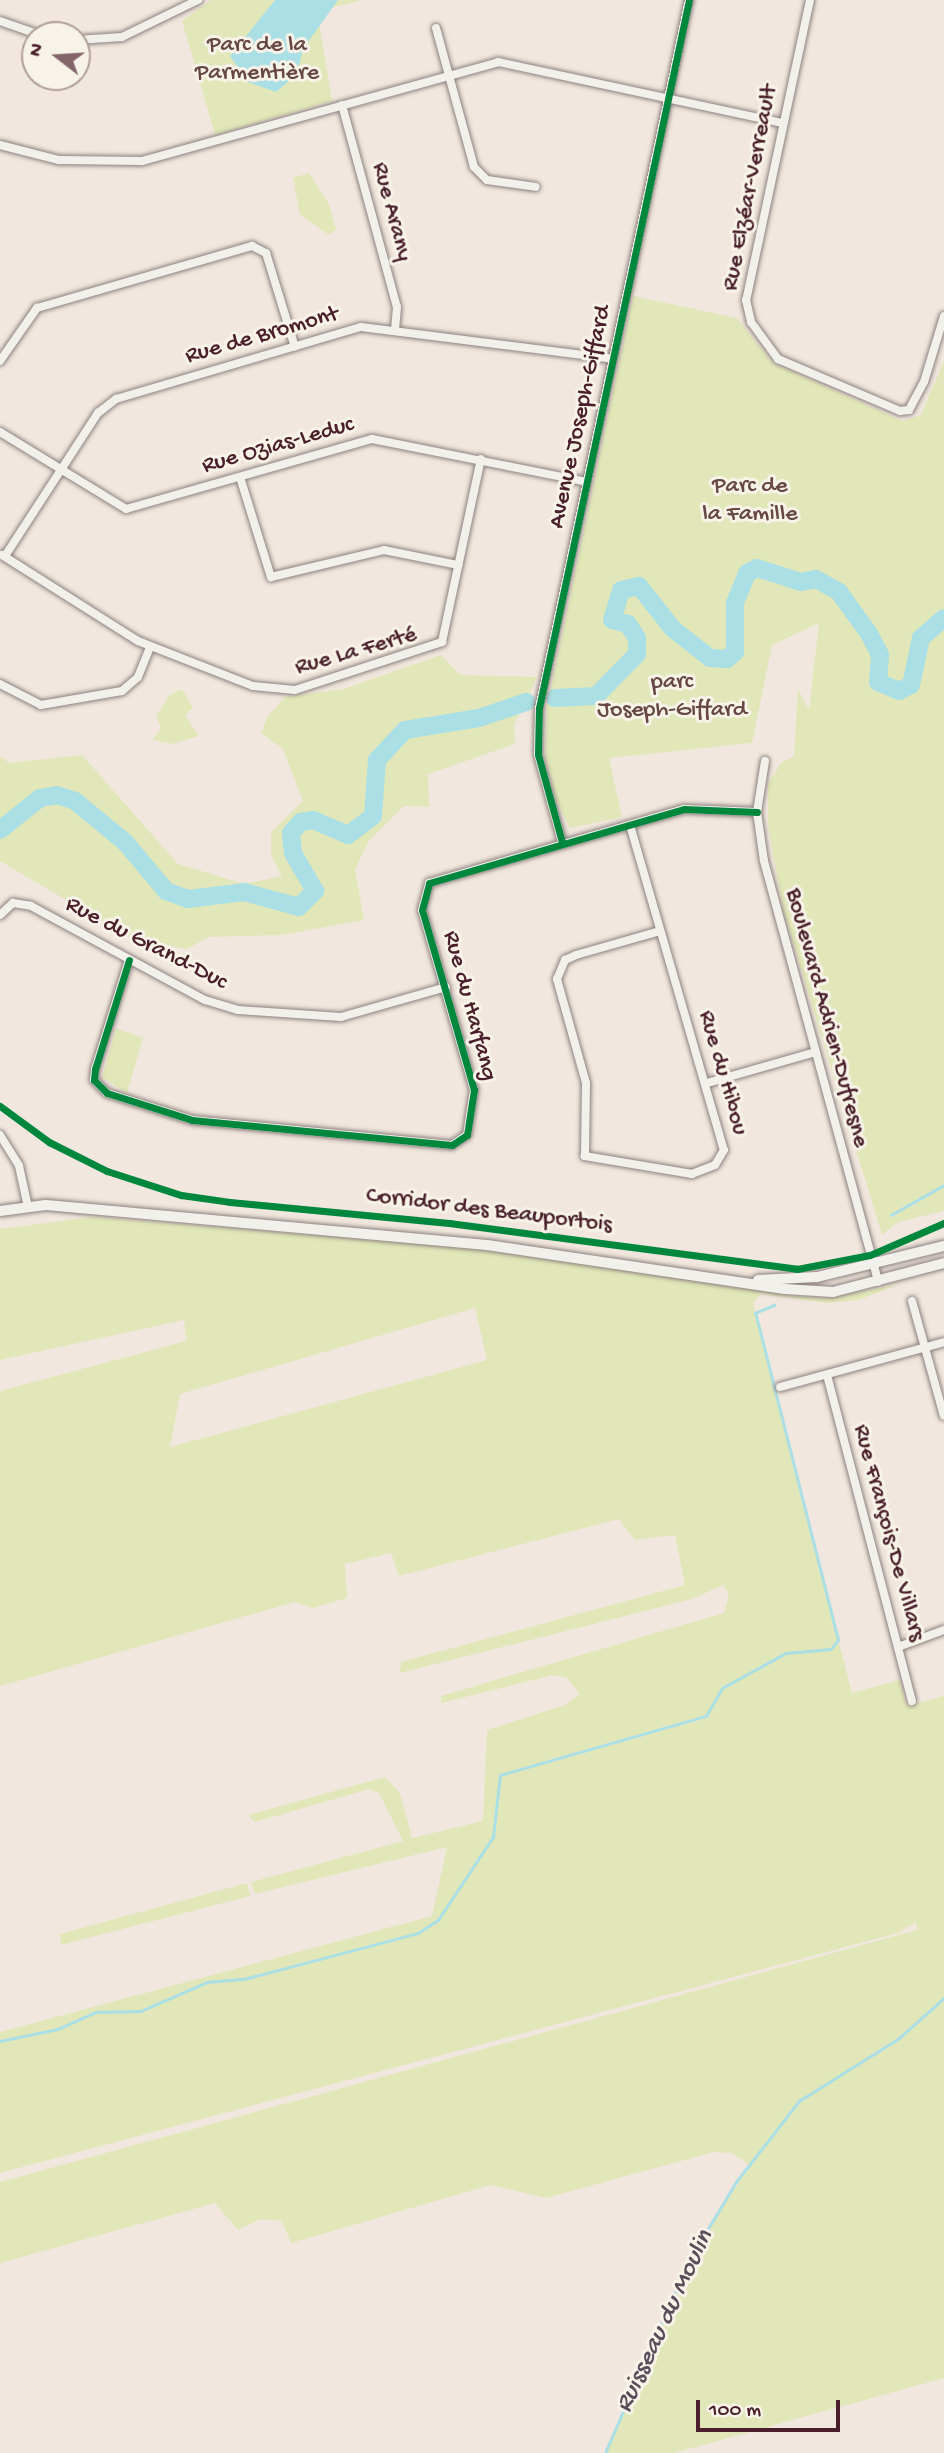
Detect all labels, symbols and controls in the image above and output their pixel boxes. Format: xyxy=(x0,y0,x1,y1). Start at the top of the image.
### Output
north arrow xyxy=(21,21,91,91)
park label: Parc de la Parmentière xyxy=(195,32,319,88)
text: N xyxy=(25,41,50,60)
street label: Rue Elzéar-Verreault xyxy=(717,83,785,293)
street label: Rue Arany xyxy=(364,159,418,265)
street label: Rue de Bromont xyxy=(182,300,342,372)
street label: Avenue Joseph-Giffard xyxy=(543,303,619,531)
street label: Rue Ozias-Leduc xyxy=(199,411,357,481)
park label: Parc de la Famille xyxy=(702,473,798,529)
street label: Rue La Ferté xyxy=(292,621,420,683)
park label: parc Joseph-Giffard xyxy=(597,669,747,725)
street label: Boulevard Adrien-Dufresne xyxy=(778,885,874,1151)
street label: Rue du Grand-Duc xyxy=(60,891,232,997)
street label: Rue du Harfang xyxy=(435,928,503,1084)
street label: Rue du Hibou xyxy=(690,1007,754,1139)
street label: Corridor des Beauportois xyxy=(364,1182,614,1240)
street label: Rue François-De Villars xyxy=(845,1422,931,1644)
water label: Ruisseau du Moulin xyxy=(610,2226,722,2418)
scale bar xyxy=(699,2386,842,2430)
text: 100 m xyxy=(709,2399,761,2424)

